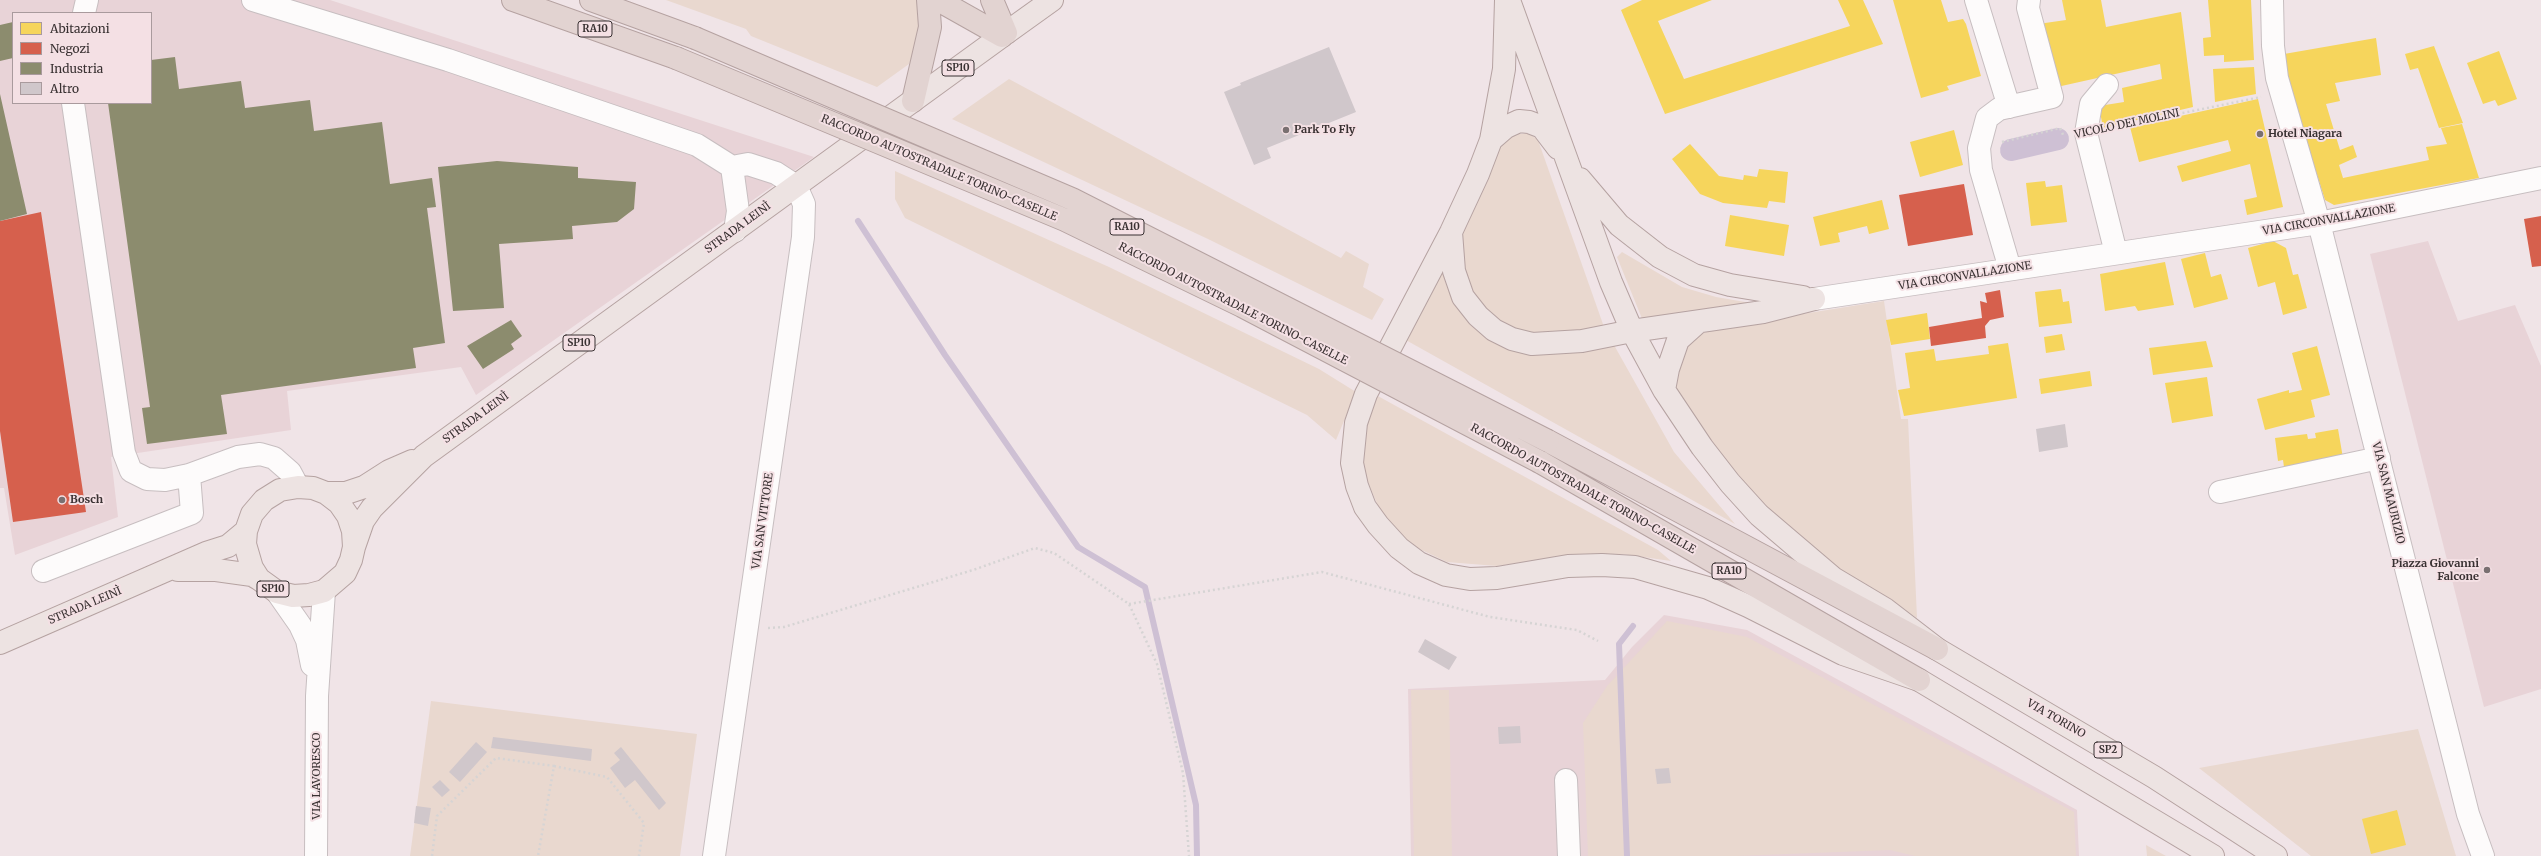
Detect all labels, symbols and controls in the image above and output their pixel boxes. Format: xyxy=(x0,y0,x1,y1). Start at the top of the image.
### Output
legend xyxy=(12,12,152,104)
text: Abitazioni xyxy=(50,21,110,36)
road number: RA10 xyxy=(578,21,612,37)
text: Negozi xyxy=(50,41,90,56)
road number: SP10 xyxy=(942,60,974,76)
text: Industria xyxy=(50,61,103,76)
text: Altro xyxy=(50,81,79,96)
street label: VICOLO DEI MOLINI xyxy=(2073,106,2181,142)
street label: RACCORDO AUTOSTRADALE TORINO-CASELLE xyxy=(819,112,1059,224)
place label: Park To Fly xyxy=(1294,123,1355,137)
marker: Park To Fly xyxy=(1281,125,1291,135)
place label: Hotel Niagara xyxy=(2268,127,2342,141)
marker: Hotel Niagara xyxy=(2255,129,2265,139)
street label: STRADA LEINÌ xyxy=(702,200,774,256)
street label: VIA CIRCONVALLAZIONE xyxy=(2262,202,2396,238)
road number: RA10 xyxy=(1110,219,1144,235)
street label: RACCORDO AUTOSTRADALE TORINO-CASELLE xyxy=(1116,240,1350,368)
street label: VIA CIRCONVALLAZIONE xyxy=(1898,259,2032,293)
road number: SP10 xyxy=(563,335,595,351)
street label: STRADA LEINÌ xyxy=(440,390,512,446)
street label: RACCORDO AUTOSTRADALE TORINO-CASELLE xyxy=(1468,421,1698,557)
street label: VIA SAN MAURIZIO xyxy=(2369,441,2407,545)
street label: VIA SAN VITTORE xyxy=(750,472,776,570)
place label: Bosch xyxy=(70,493,103,507)
marker: Bosch xyxy=(57,495,67,505)
place label: Piazza Giovanni Falcone xyxy=(2391,557,2479,583)
road number: RA10 xyxy=(1712,563,1746,579)
marker: Piazza Giovanni Falcone xyxy=(2482,565,2492,575)
road number: SP10 xyxy=(257,581,289,597)
street label: STRADA LEINÌ xyxy=(46,585,124,627)
street label: VIA TORINO xyxy=(2024,697,2088,741)
street label: VIA LAVORESCO xyxy=(310,733,324,819)
road number: SP2 xyxy=(2094,742,2122,758)

